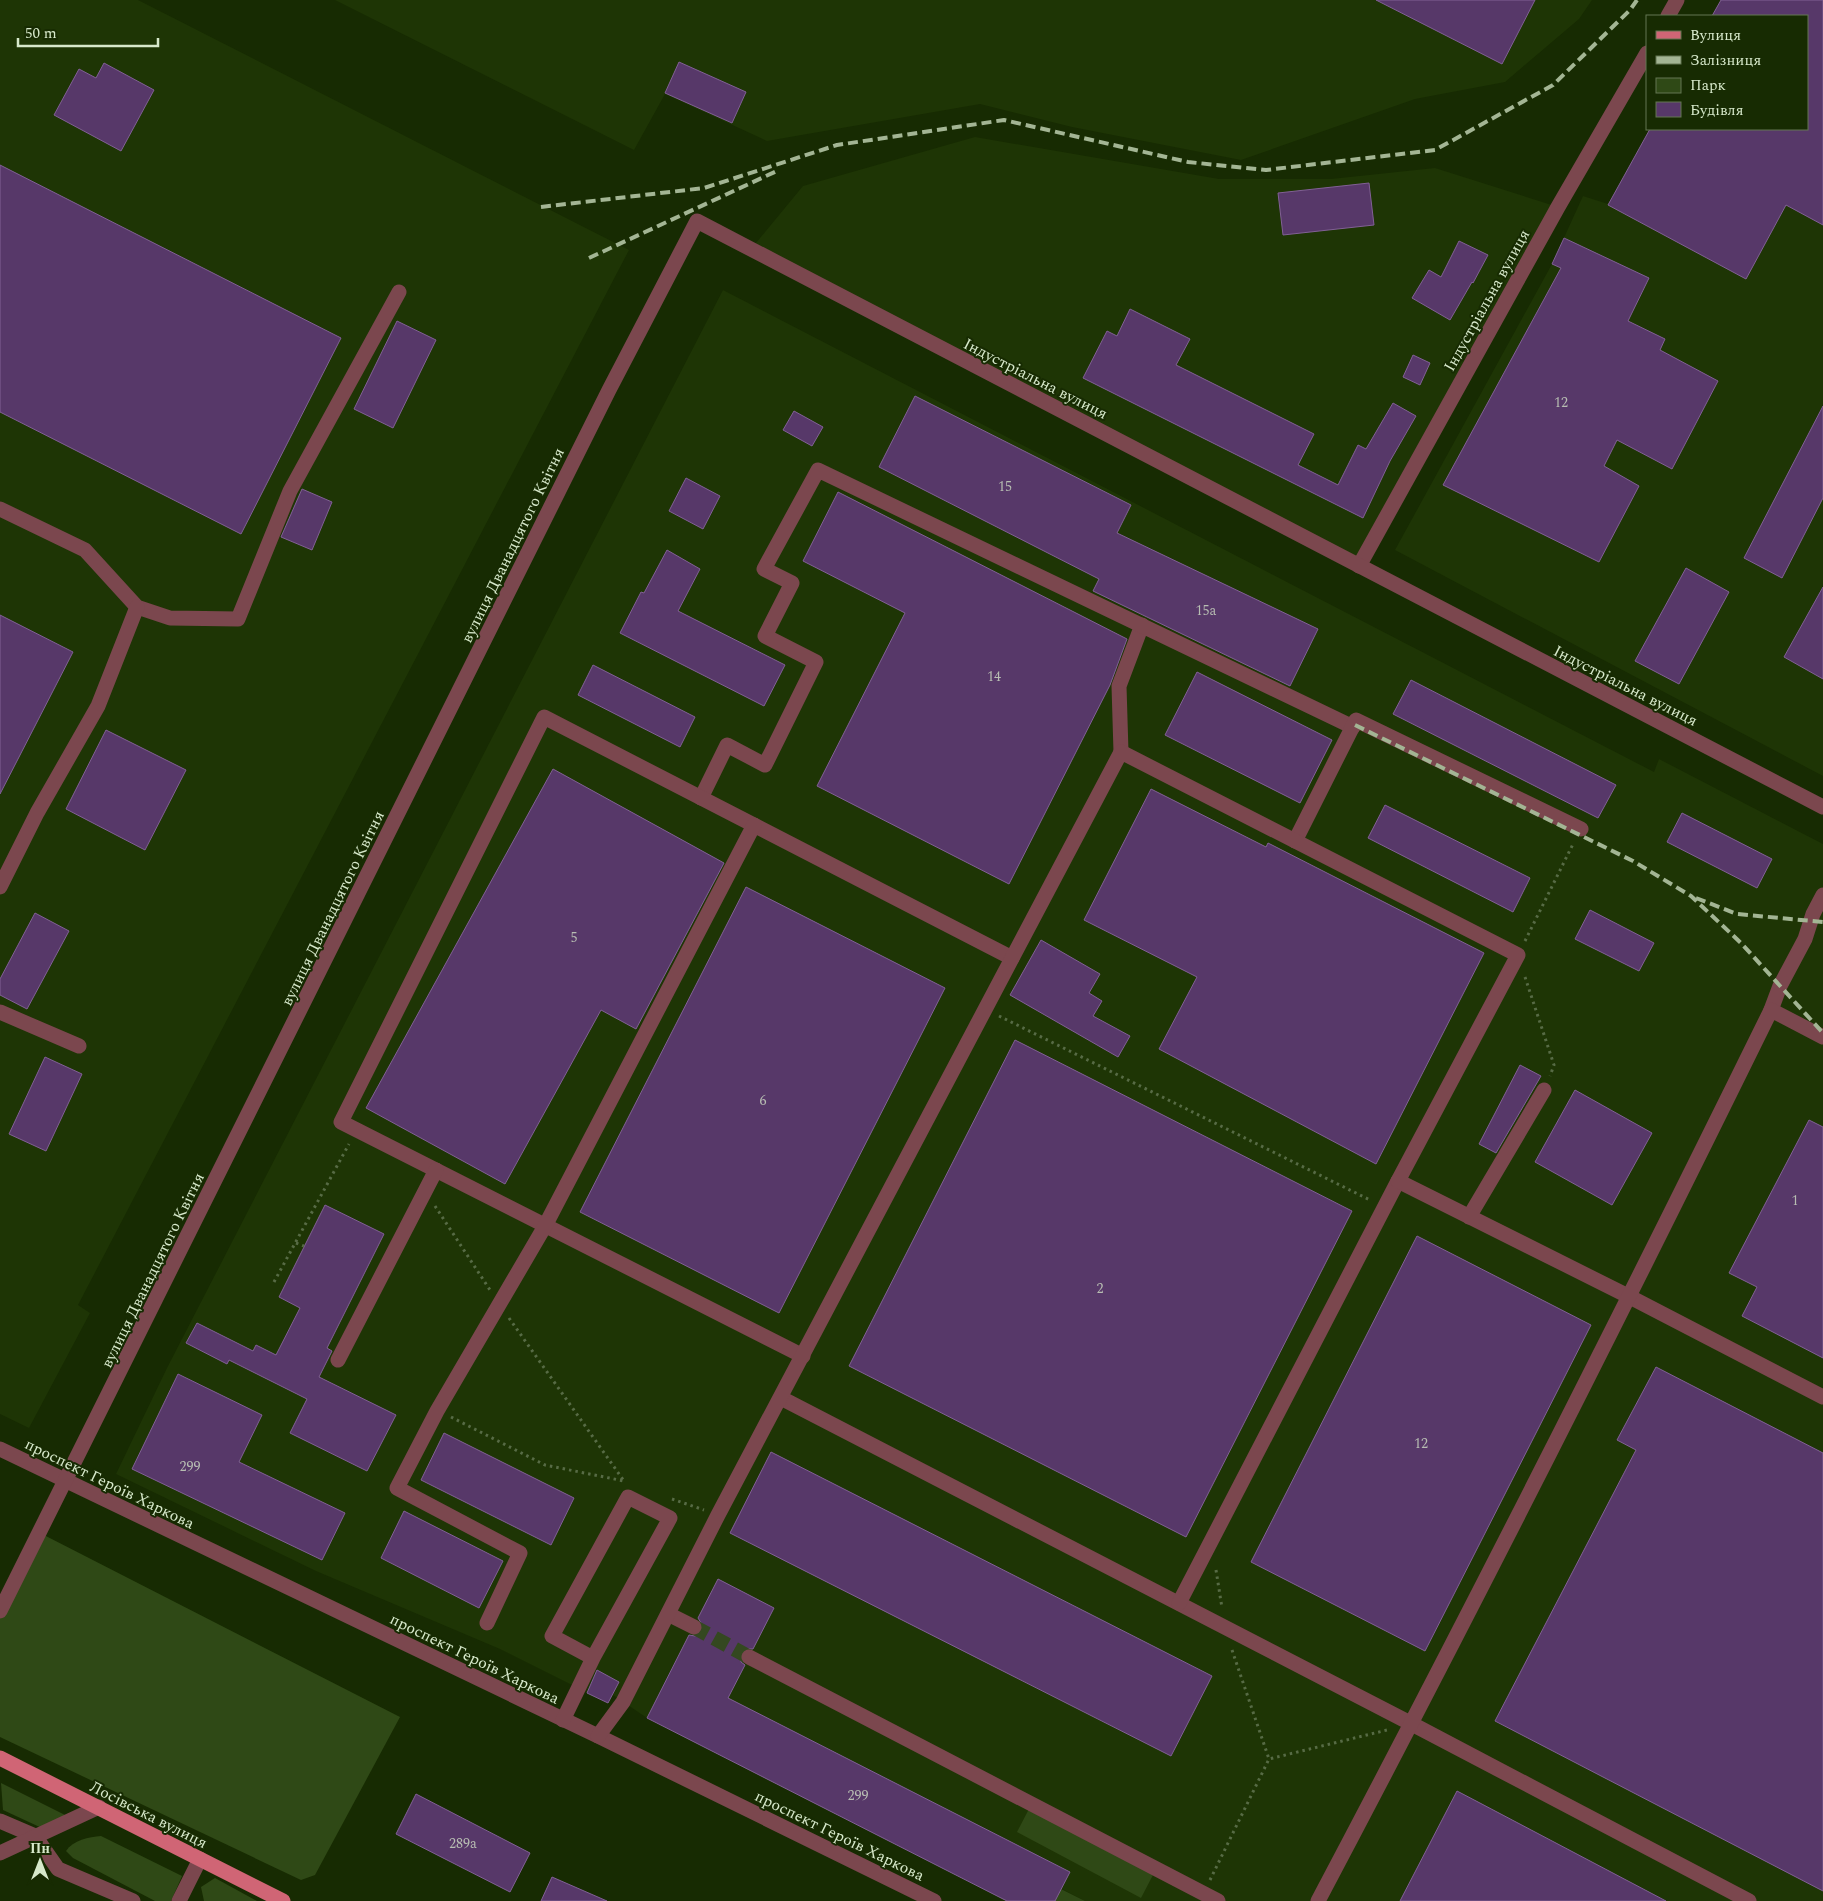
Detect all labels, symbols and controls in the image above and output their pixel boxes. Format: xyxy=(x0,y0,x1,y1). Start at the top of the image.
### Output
scale bar xyxy=(18,15,158,47)
legend xyxy=(1646,15,1808,130)
text: 50 m xyxy=(25,22,57,45)
text: Вулиця xyxy=(1690,24,1741,47)
text: Залізниця xyxy=(1690,49,1761,72)
text: Парк xyxy=(1690,74,1726,97)
text: Будівля xyxy=(1690,99,1744,122)
street label: Індустріальна вулиця xyxy=(1438,225,1536,376)
street label: Індустріальна вулиця xyxy=(959,332,1112,426)
house number: 12 xyxy=(1554,392,1568,413)
street label: вулиця Дванадцятого Квітня xyxy=(455,444,571,647)
house number: 15 xyxy=(998,476,1012,497)
house number: 15а xyxy=(1196,600,1217,621)
street label: Індустріальна вулиця xyxy=(1549,639,1702,733)
house number: 14 xyxy=(987,666,1001,687)
street label: вулиця Дванадцятого Квітня xyxy=(275,807,391,1010)
house number: 5 xyxy=(571,927,578,948)
house number: 6 xyxy=(760,1090,767,1111)
street label: вулиця Дванадцятого Квітня xyxy=(95,1169,211,1372)
house number: 1 xyxy=(1792,1190,1799,1211)
house number: 2 xyxy=(1097,1278,1104,1299)
street label: проспект Героїв Харкова xyxy=(21,1432,199,1536)
house number: 12 xyxy=(1414,1433,1428,1454)
house number: 299 xyxy=(180,1456,201,1477)
street label: проспект Героїв Харкова xyxy=(386,1607,564,1711)
street label: Лосівська вулиця xyxy=(86,1775,211,1855)
street label: проспект Героїв Харкова xyxy=(751,1784,929,1888)
house number: 299 xyxy=(848,1785,869,1806)
house number: 289а xyxy=(449,1833,477,1854)
north arrow xyxy=(15,1836,65,1886)
text: Пн xyxy=(30,1838,50,1859)

